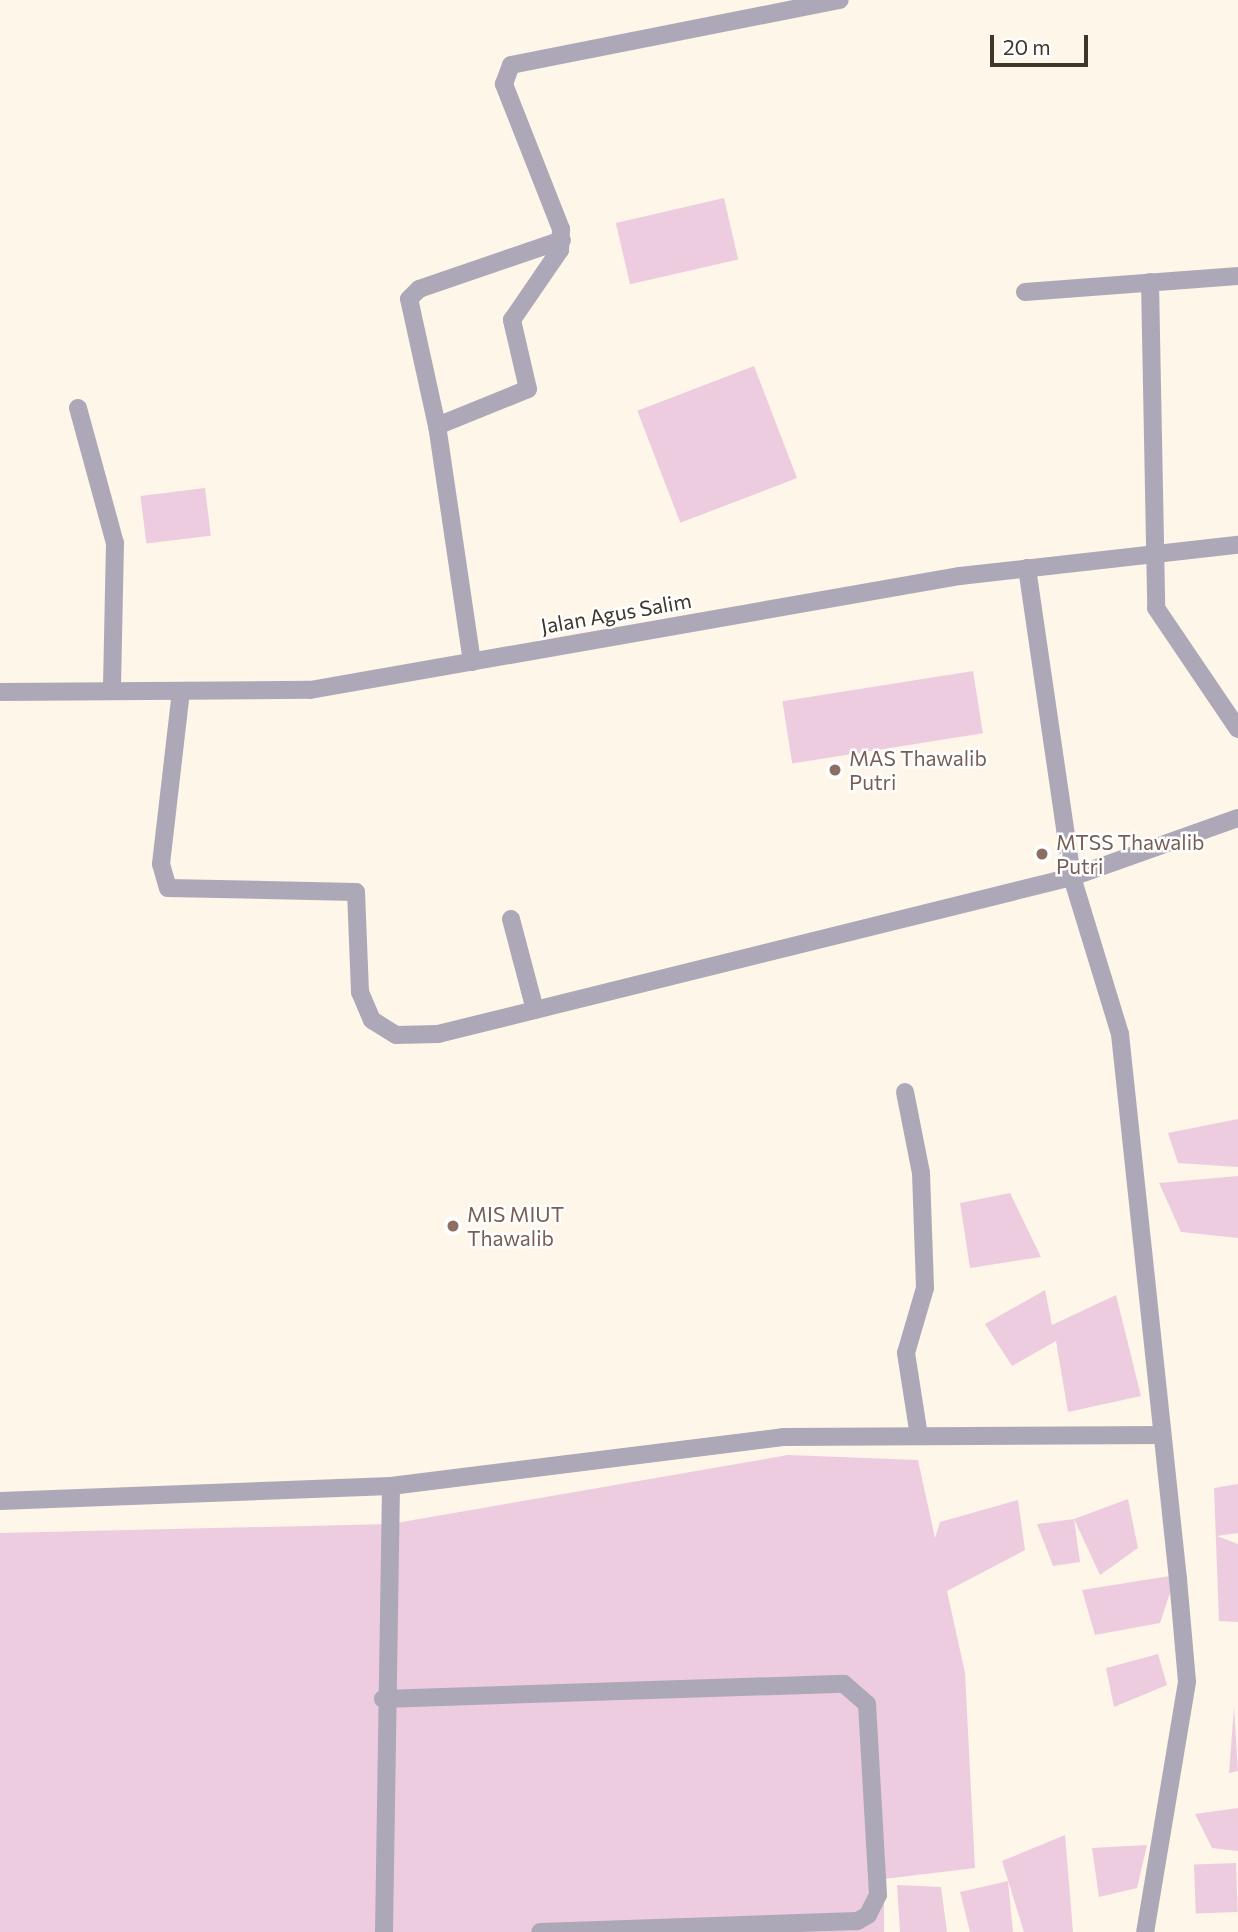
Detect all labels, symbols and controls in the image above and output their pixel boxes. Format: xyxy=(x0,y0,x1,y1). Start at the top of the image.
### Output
scale bar xyxy=(993,21,1091,65)
text: 20 m xyxy=(1003,34,1051,59)
street label: Jalan Agus Salim xyxy=(539,587,693,639)
place label: MAS Thawalib Putri xyxy=(849,745,987,795)
marker: MAS Thawalib Putri xyxy=(827,762,843,778)
place label: MTSS Thawalib Putri xyxy=(1056,829,1204,879)
marker: MTSS Thawalib Putri xyxy=(1034,846,1050,862)
place label: MIS MIUT Thawalib xyxy=(467,1201,564,1251)
marker: MIS MIUT Thawalib xyxy=(445,1218,461,1234)

